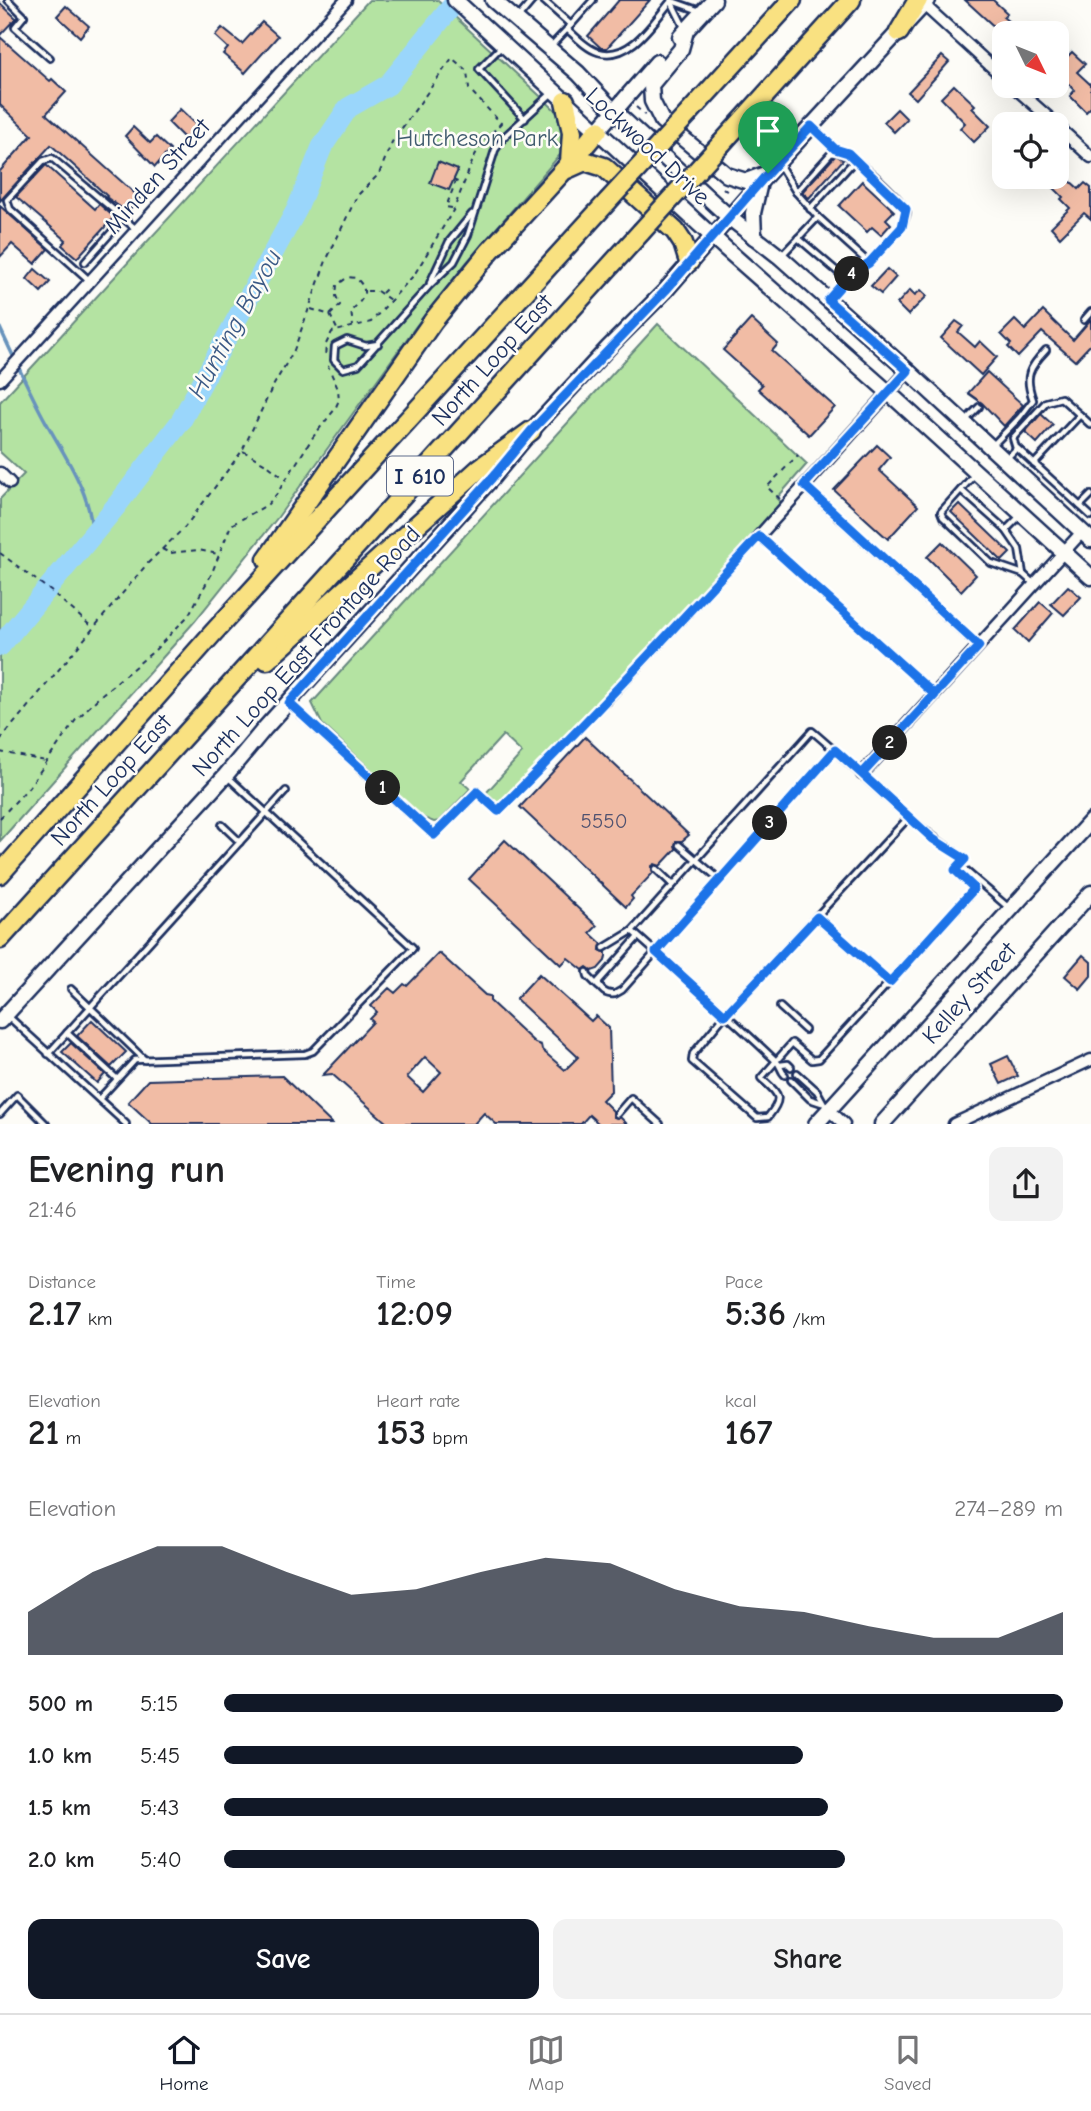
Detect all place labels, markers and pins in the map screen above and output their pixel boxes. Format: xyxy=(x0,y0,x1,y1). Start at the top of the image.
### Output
pin xyxy=(738,101,798,173)
pin: 4 xyxy=(834,256,870,292)
pin: 2 xyxy=(872,726,908,760)
pin: 1 xyxy=(366,770,400,806)
pin: 3 xyxy=(752,806,788,840)

